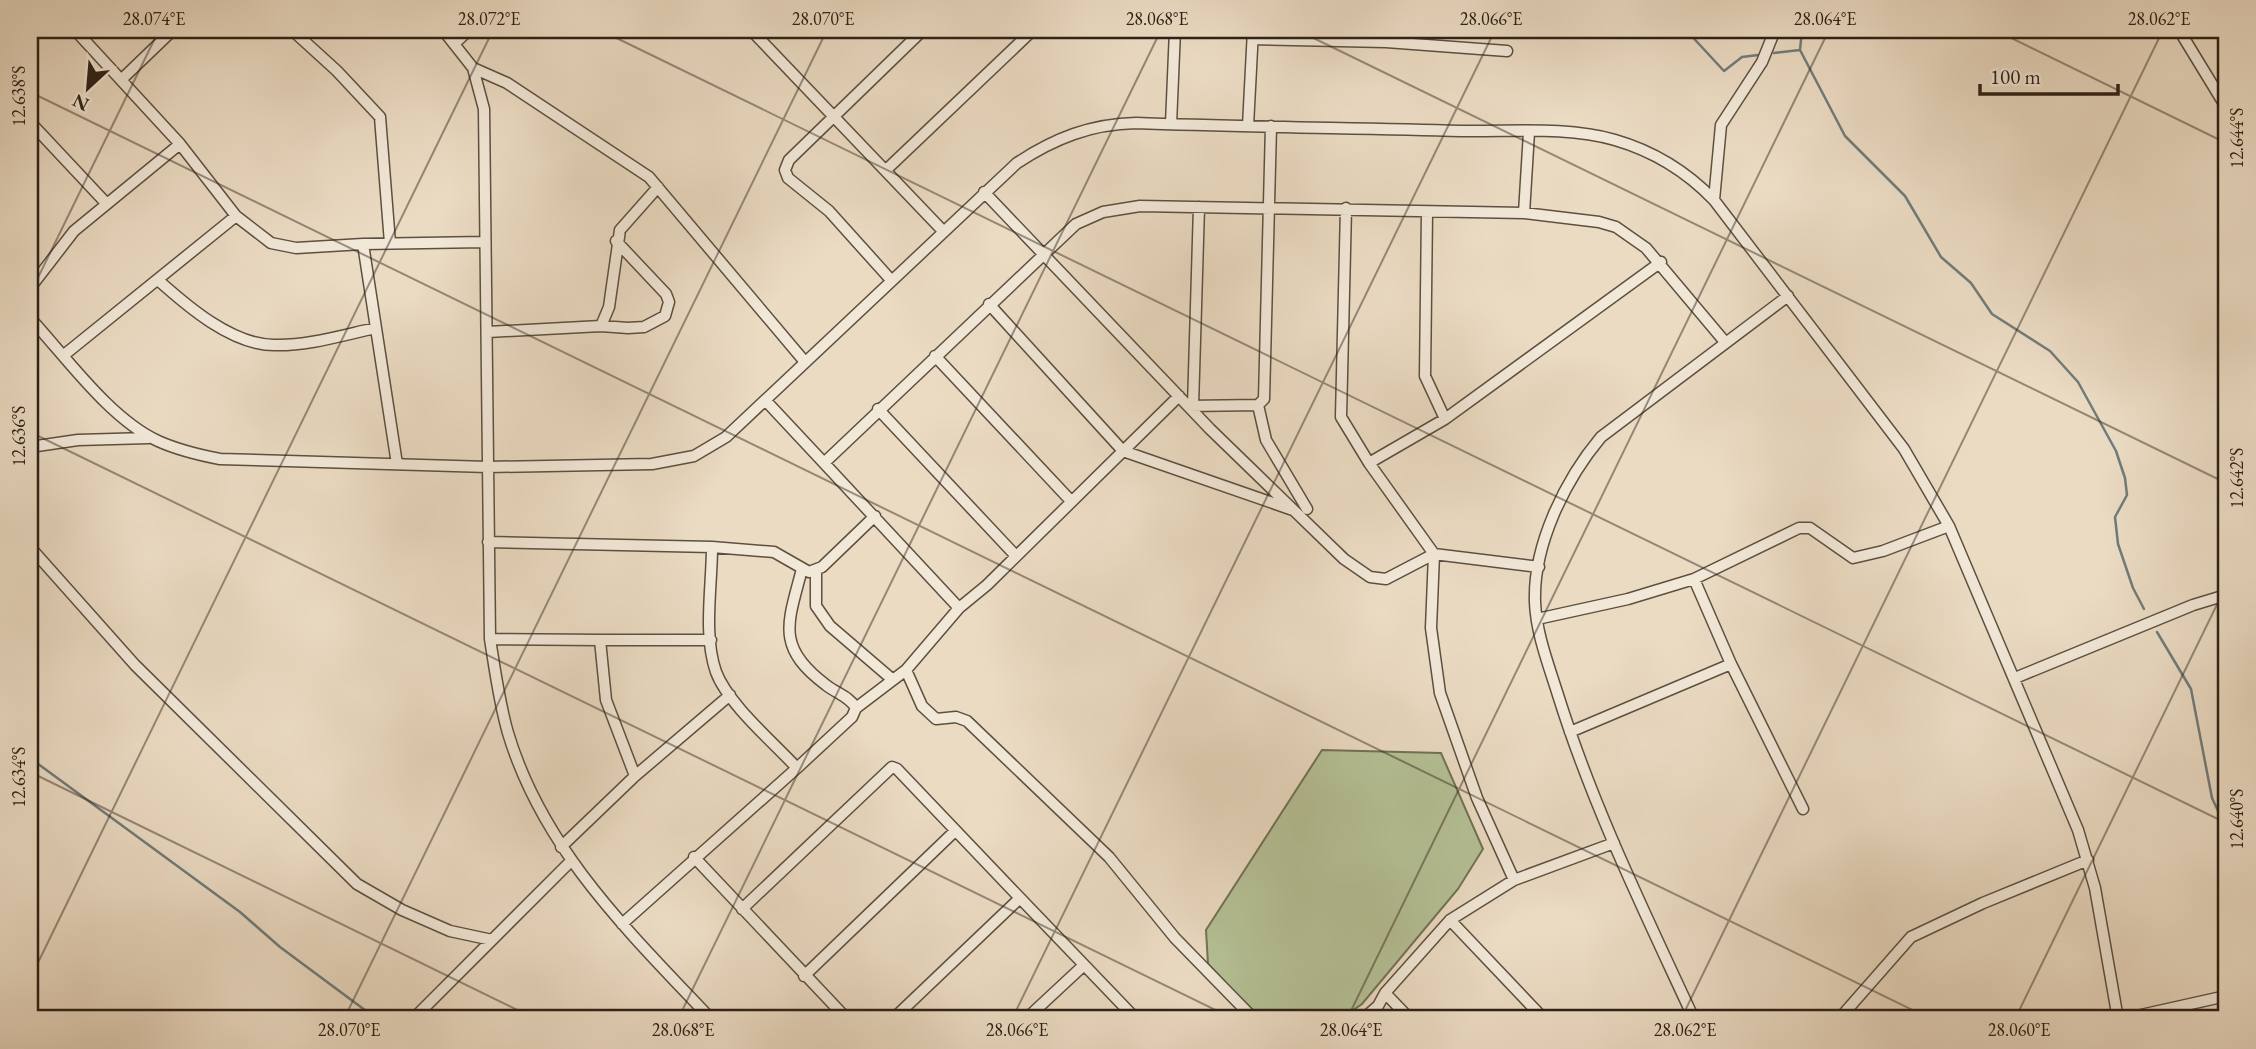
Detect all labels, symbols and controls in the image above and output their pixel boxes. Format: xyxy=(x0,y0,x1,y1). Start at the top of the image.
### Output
text: 28.074°E xyxy=(123,7,185,30)
text: 28.072°E xyxy=(458,7,520,30)
text: 28.070°E xyxy=(792,7,854,30)
text: 28.068°E xyxy=(1126,7,1188,30)
text: 28.066°E xyxy=(1460,7,1522,30)
text: 28.064°E xyxy=(1794,7,1856,30)
text: 28.062°E xyxy=(2128,7,2190,30)
north arrow xyxy=(52,52,122,122)
scale bar xyxy=(1980,52,2118,96)
text: 100 m xyxy=(1990,63,2041,90)
text: 12.638°S xyxy=(7,66,30,126)
text: N xyxy=(68,88,93,117)
text: 12.644°S xyxy=(2225,108,2248,168)
text: 12.636°S xyxy=(7,406,30,466)
text: 12.642°S xyxy=(2225,448,2248,508)
text: 12.634°S xyxy=(7,747,30,807)
text: 12.640°S xyxy=(2225,789,2248,849)
text: 28.070°E xyxy=(318,1018,380,1041)
text: 28.068°E xyxy=(652,1018,714,1041)
text: 28.066°E xyxy=(986,1018,1048,1041)
text: 28.064°E xyxy=(1320,1018,1382,1041)
text: 28.062°E xyxy=(1654,1018,1716,1041)
text: 28.060°E xyxy=(1988,1018,2050,1041)

